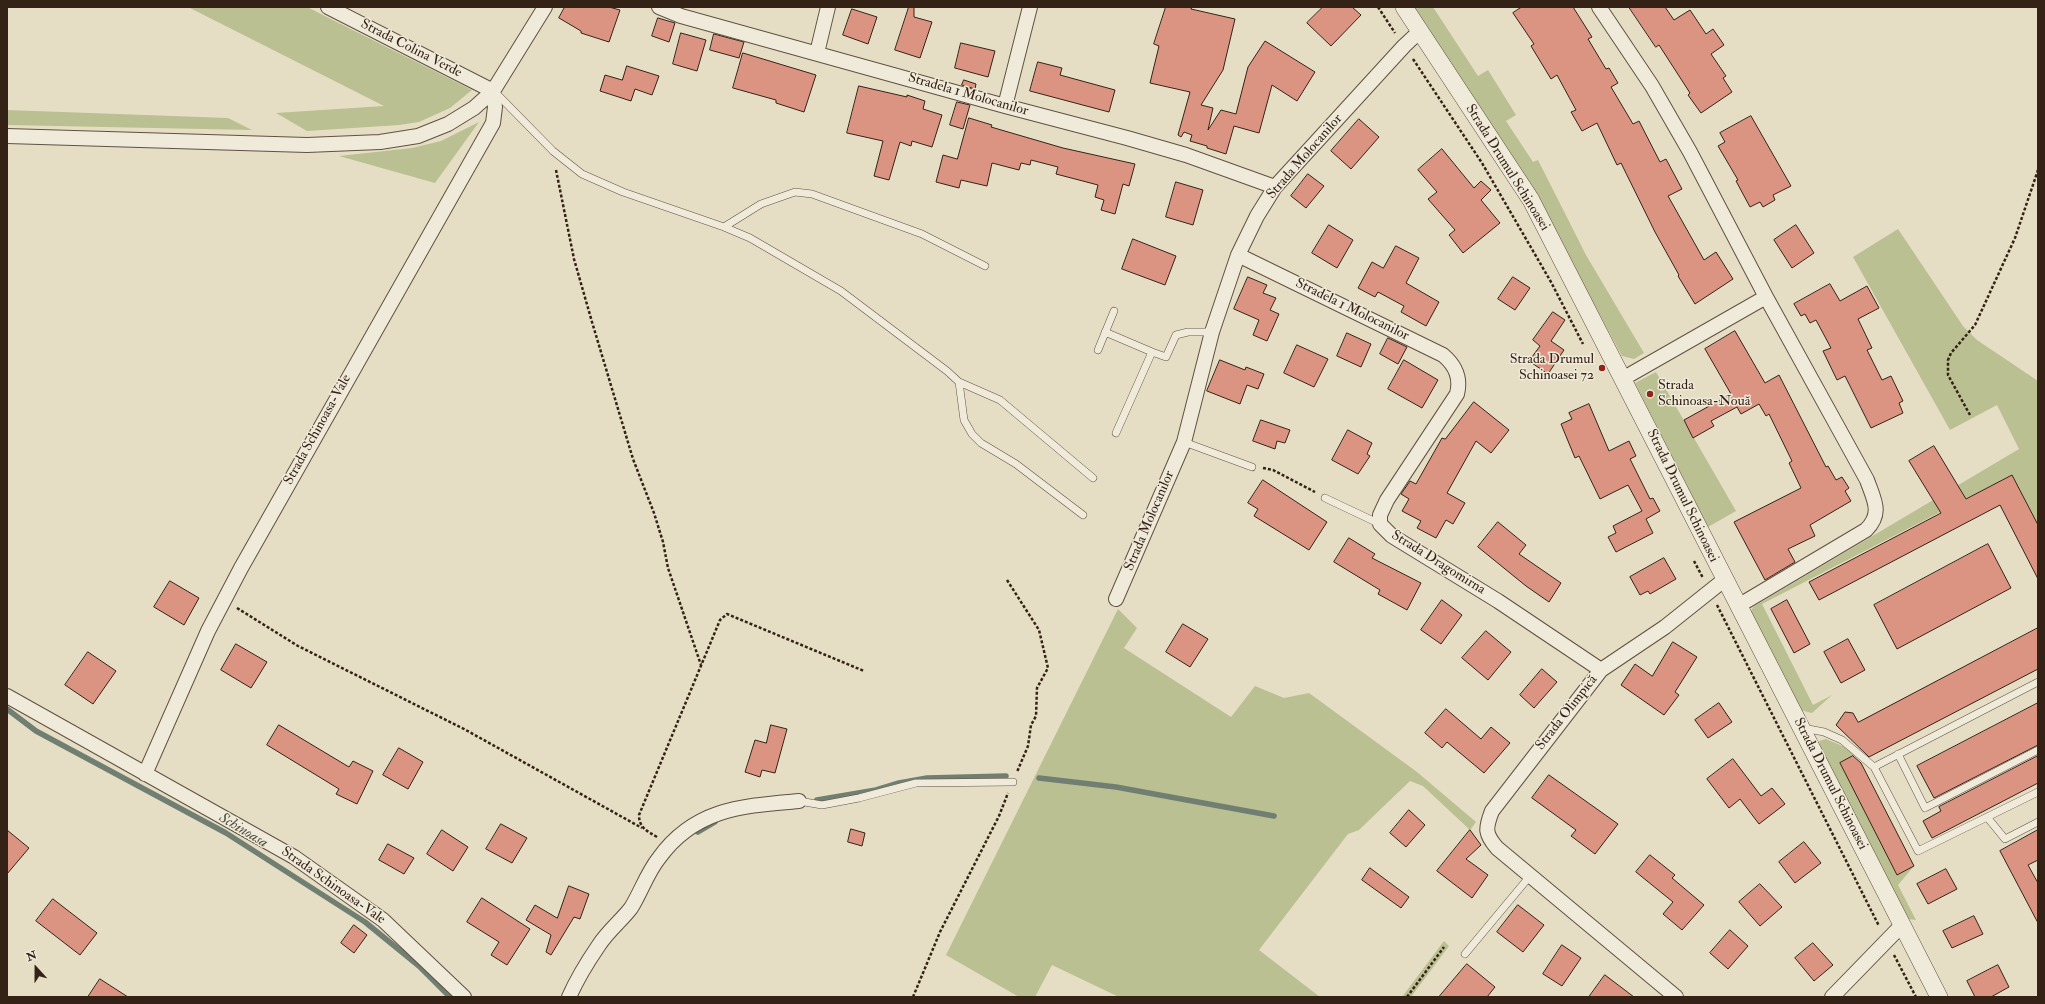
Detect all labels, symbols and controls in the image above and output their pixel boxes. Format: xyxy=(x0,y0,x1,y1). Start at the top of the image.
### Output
street label: Strada Colina Verde xyxy=(358,16,464,82)
street label: Stradela 1 Molocanilor xyxy=(906,70,1030,120)
street label: Strada Drumul Schinoasei xyxy=(1461,102,1553,234)
street label: Strada Molocanilor xyxy=(1264,111,1346,203)
street label: Stradela 1 Molocanilor xyxy=(1292,275,1412,345)
place label: Strada Drumul Schinoasei 72 xyxy=(1510,352,1594,384)
marker: Strada Drumul Schinoasei 72 xyxy=(1597,363,1607,373)
street label: Strada Schinoasa-Vale xyxy=(281,372,355,488)
place label: Strada Schinoasa-Nouă xyxy=(1658,378,1751,410)
marker: Strada Schinoasa-Nouă xyxy=(1645,389,1655,399)
street label: Strada Drumul Schinoasei xyxy=(1642,427,1722,565)
street label: Strada Molocanilor xyxy=(1121,469,1179,573)
street label: Strada Dragomirna xyxy=(1388,527,1488,599)
street label: Strada Olimpică xyxy=(1533,672,1601,754)
street label: Strada Drumul Schinoasei xyxy=(1789,715,1871,853)
water label: Schinoasa xyxy=(215,809,271,853)
street label: Strada Schinoasa-Vale xyxy=(278,844,388,928)
north arrow xyxy=(16,948,56,988)
text: N xyxy=(25,948,38,964)

